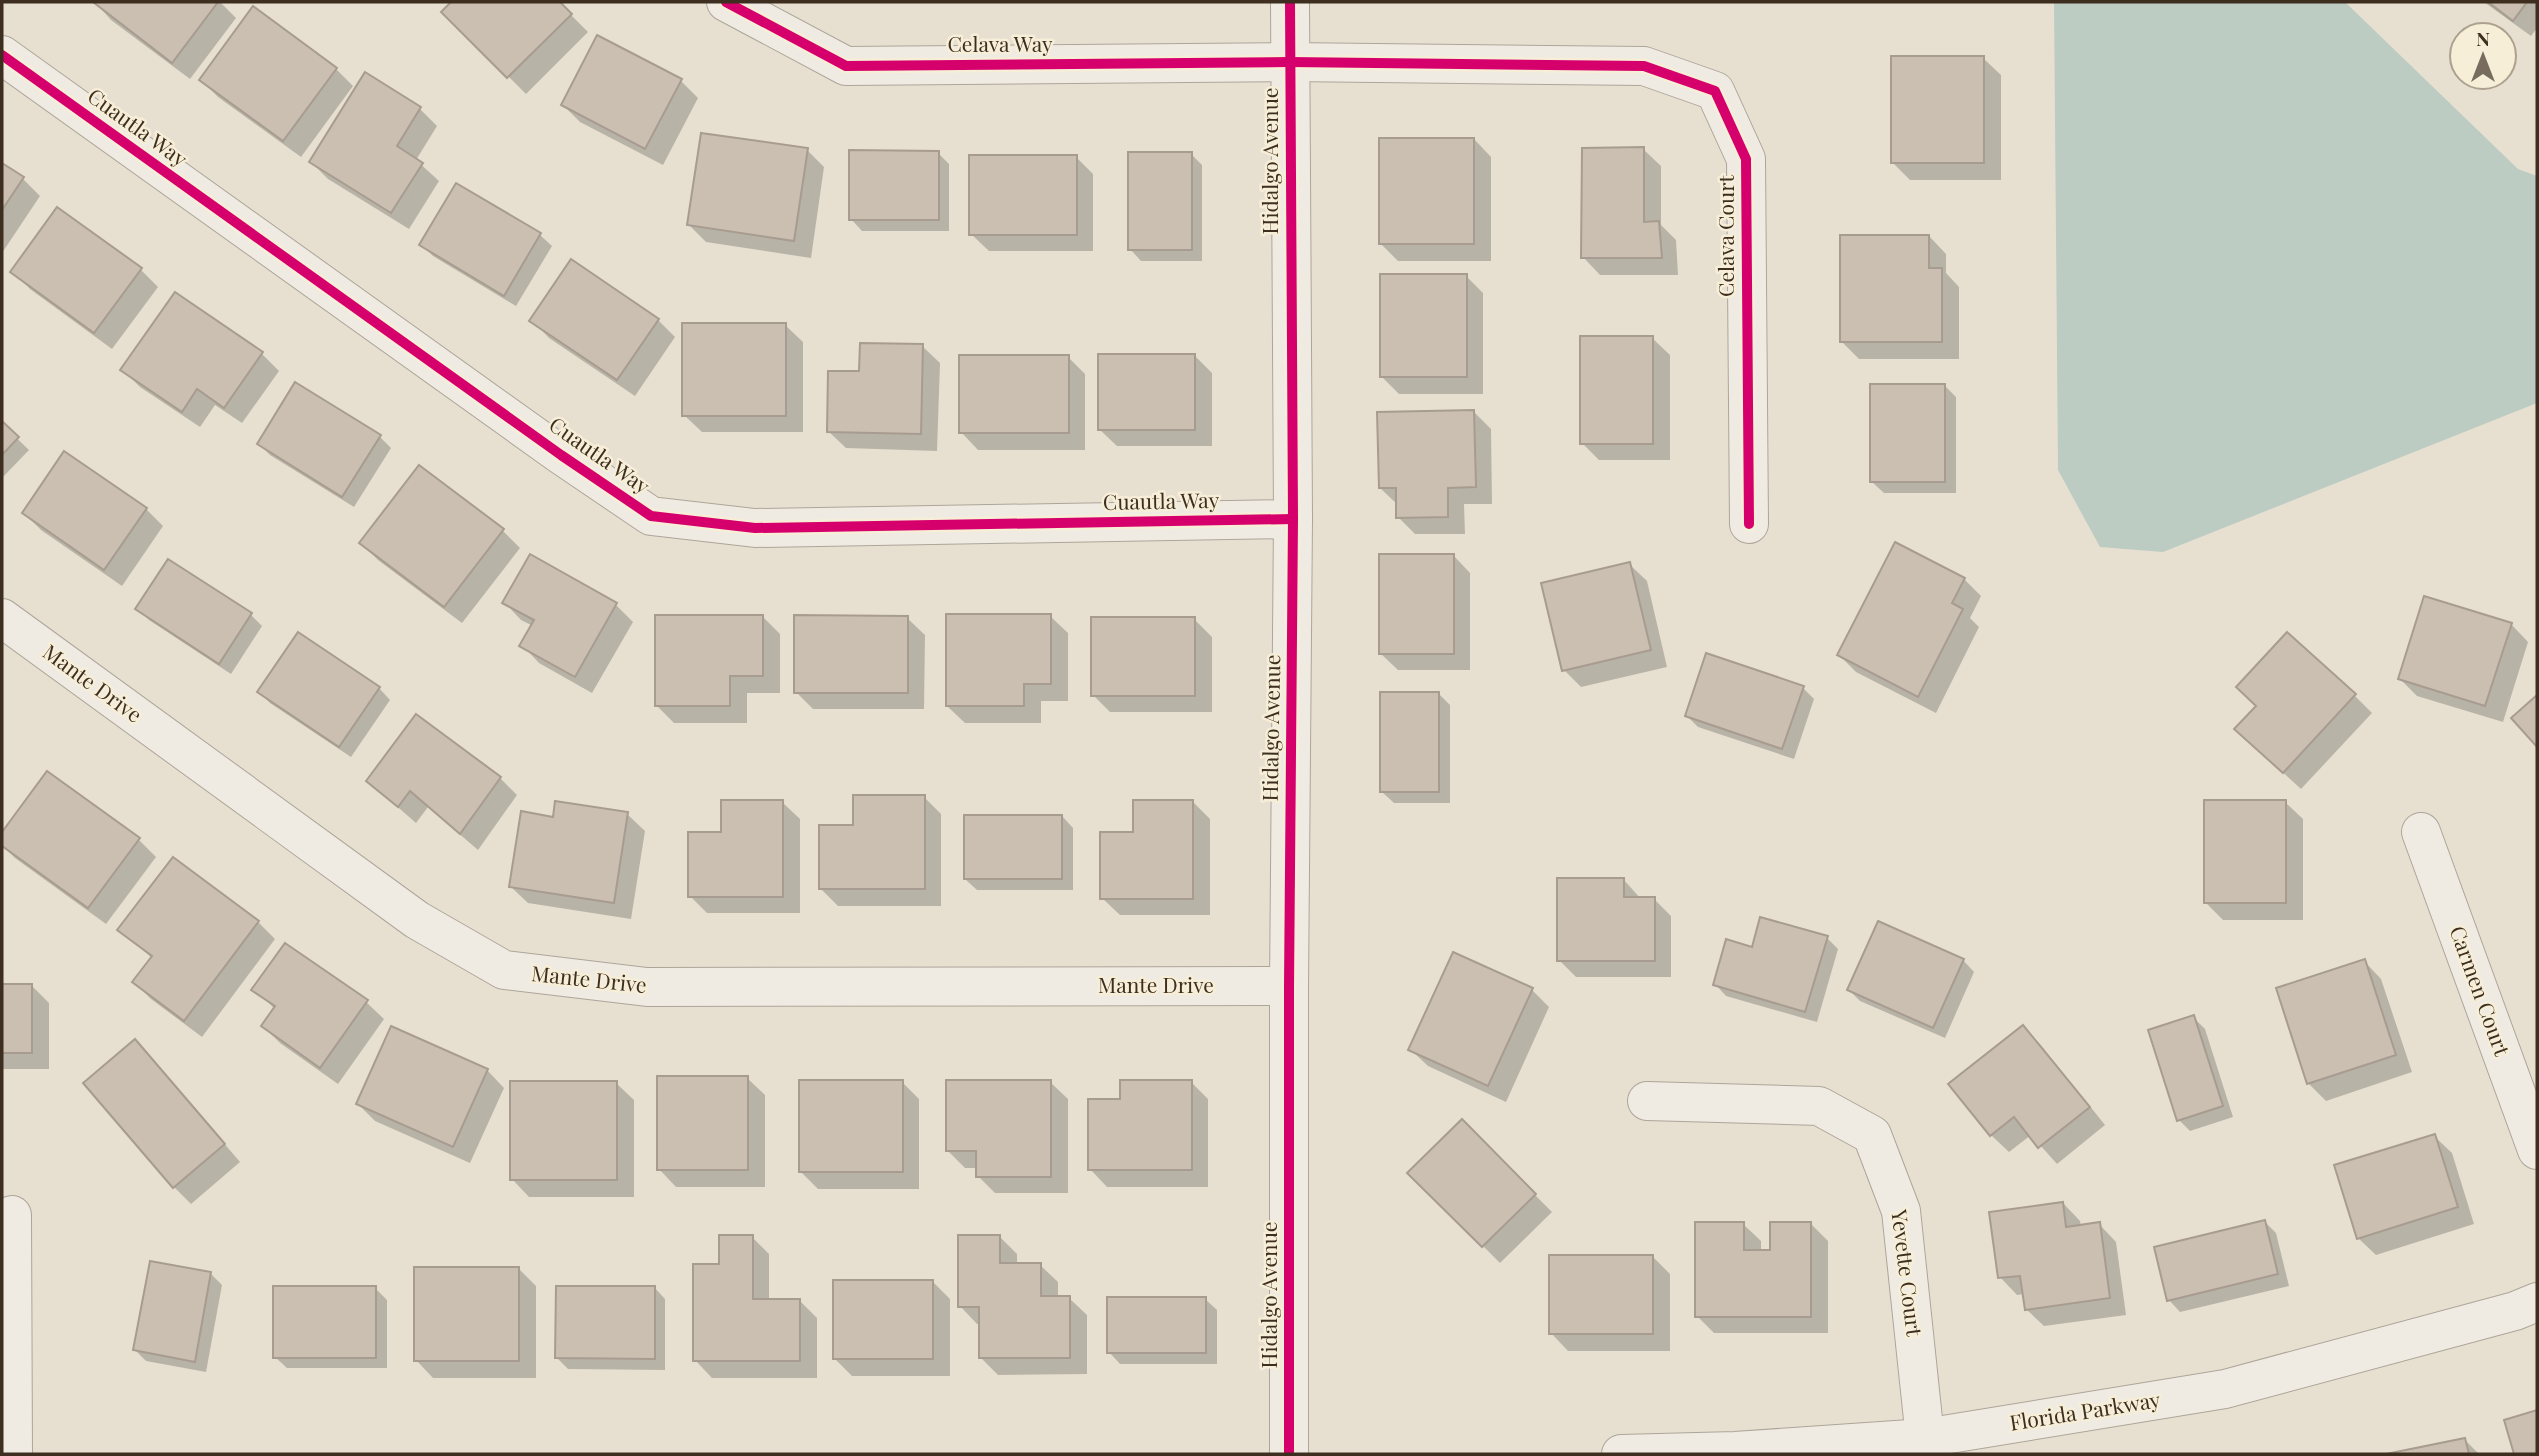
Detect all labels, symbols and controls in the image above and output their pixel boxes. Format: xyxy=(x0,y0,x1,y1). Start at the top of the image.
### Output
north arrow xyxy=(2448,21,2518,91)
text: N xyxy=(2476,25,2490,51)
street label: Celava Way xyxy=(947,29,1053,57)
street label: Cuautla Way xyxy=(83,81,194,172)
street label: Hidalgo Avenue xyxy=(1255,88,1283,234)
street label: Celava Court xyxy=(1711,174,1739,297)
street label: Cuautla Way xyxy=(544,410,656,499)
street label: Cuautla Way xyxy=(1103,485,1220,515)
street label: Mante Drive xyxy=(38,637,148,728)
street label: Hidalgo Avenue xyxy=(1255,654,1285,802)
street label: Carmen Court xyxy=(2444,922,2518,1060)
street label: Mante Drive xyxy=(530,958,648,998)
street label: Mante Drive xyxy=(1098,970,1214,998)
street label: Yevette Court xyxy=(1886,1207,1930,1338)
street label: Hidalgo Avenue xyxy=(1254,1222,1282,1368)
street label: Florida Parkway xyxy=(2007,1384,2162,1436)

